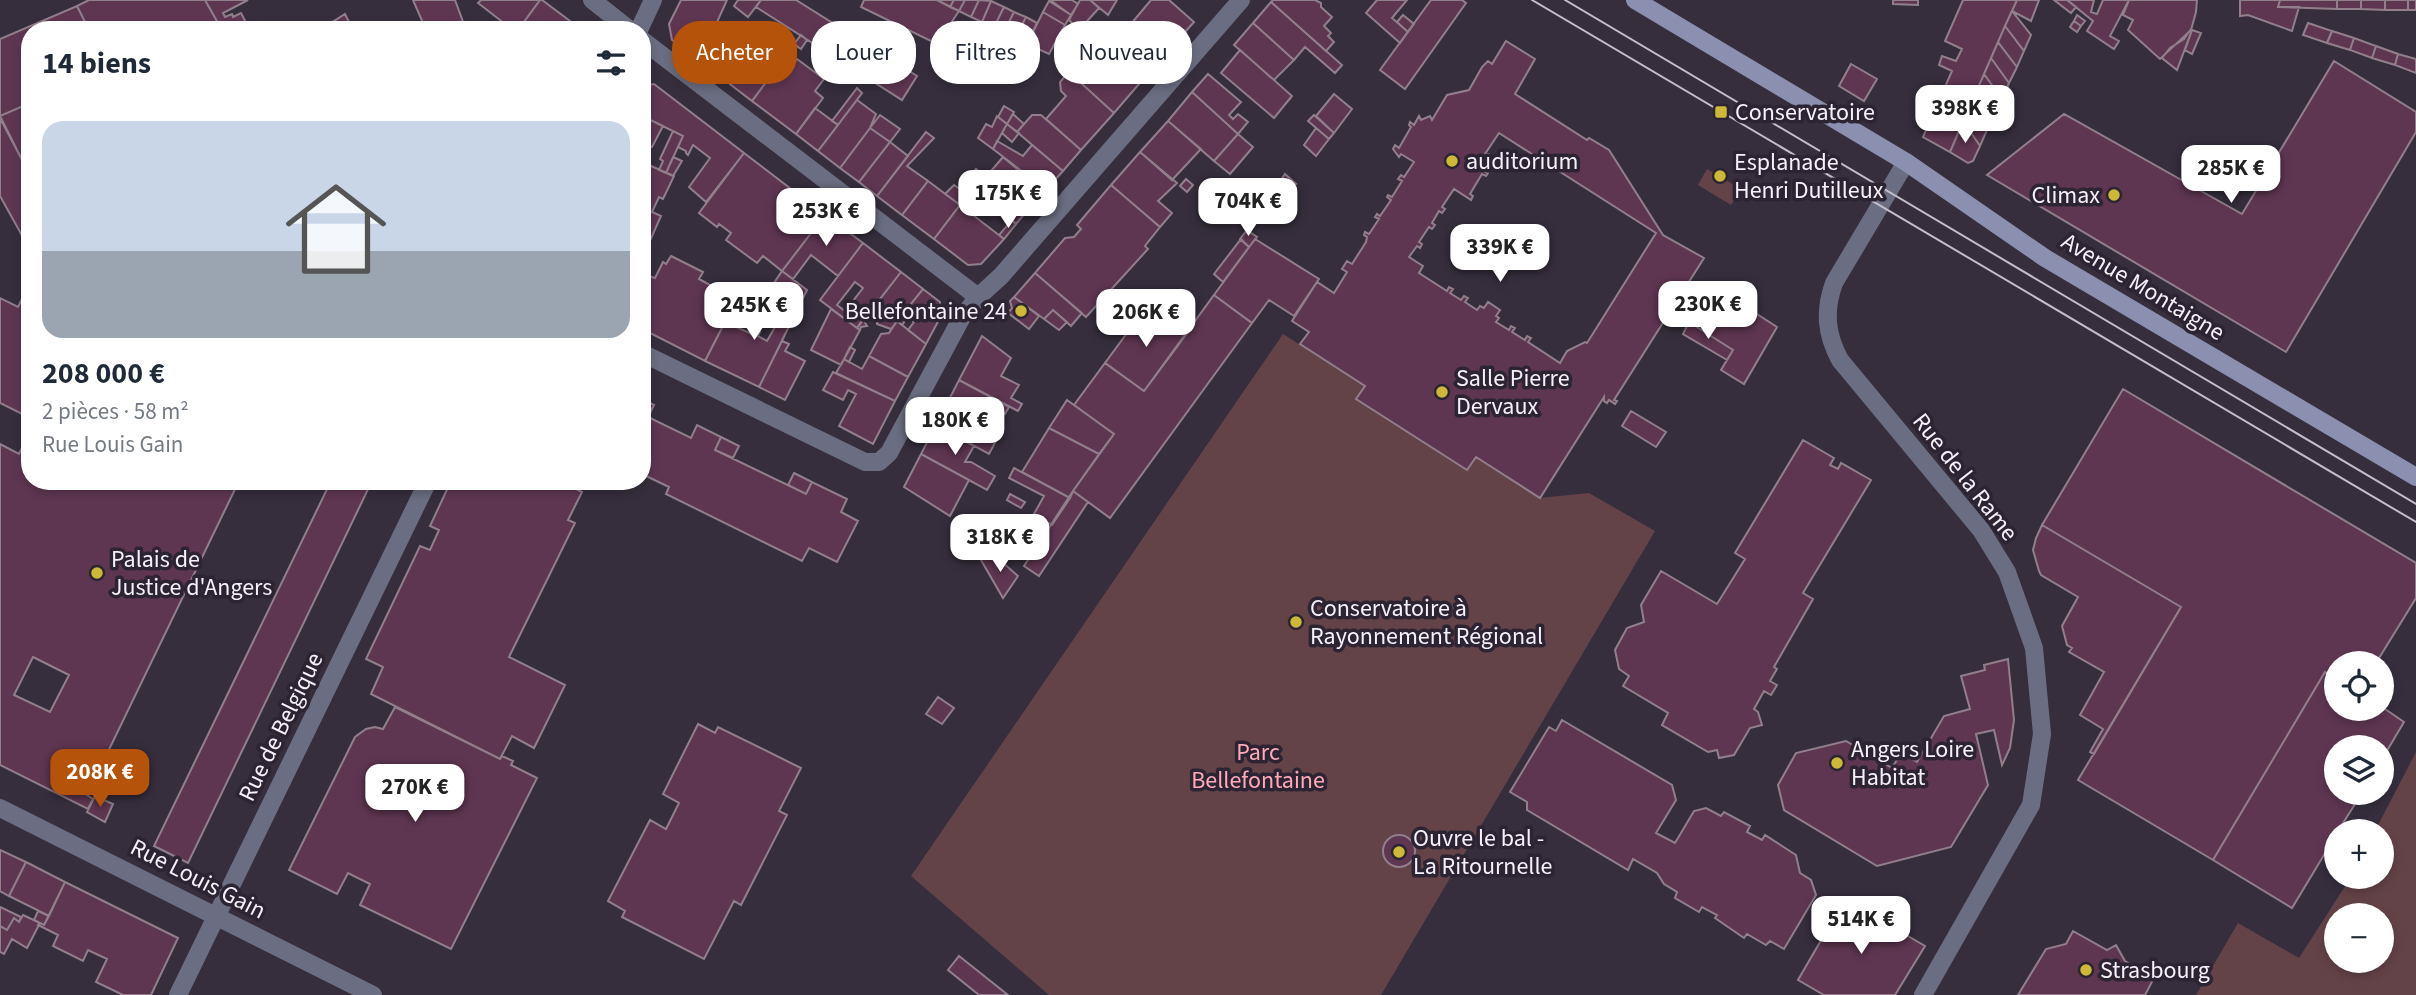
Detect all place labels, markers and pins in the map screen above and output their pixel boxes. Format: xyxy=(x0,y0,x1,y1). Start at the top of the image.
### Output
pin: 398K € xyxy=(1908,86,2022,145)
place label: Conservatoire xyxy=(1735,95,1875,130)
marker: Conservatoire xyxy=(1713,104,1729,120)
place label: auditorium xyxy=(1466,144,1578,179)
place label: Esplanade Henri Dutilleux xyxy=(1734,145,1884,208)
pin: 285K € xyxy=(2174,146,2288,205)
marker: auditorium xyxy=(1444,153,1460,169)
marker: Esplanade Henri Dutilleux xyxy=(1712,168,1728,184)
pin: 175K € xyxy=(951,170,1065,230)
pin: 704K € xyxy=(1191,178,1305,238)
place label: Climax xyxy=(2032,178,2100,213)
marker: Climax xyxy=(2106,187,2122,203)
pin: 253K € xyxy=(769,188,883,248)
pin: 339K € xyxy=(1443,224,1557,284)
pin: 245K € xyxy=(697,282,811,342)
pin: 230K € xyxy=(1651,282,1765,341)
pin: 206K € xyxy=(1089,290,1203,349)
place label: Bellefontaine 24 xyxy=(845,294,1007,329)
marker: Bellefontaine 24 xyxy=(1013,303,1029,319)
place label: Salle Pierre Dervaux xyxy=(1456,361,1570,424)
marker: Salle Pierre Dervaux xyxy=(1434,384,1450,400)
pin: 180K € xyxy=(898,398,1012,457)
pin: 318K € xyxy=(943,514,1057,574)
place label: Palais de Justice d'Angers xyxy=(111,542,272,605)
marker: Palais de Justice d'Angers xyxy=(89,565,105,581)
place label: Conservatoire à Rayonnement Régional xyxy=(1310,591,1543,654)
marker: Conservatoire à Rayonnement Régional xyxy=(1288,614,1304,630)
place label: Angers Loire Habitat xyxy=(1851,732,1974,795)
pin: 208K € xyxy=(43,750,157,809)
marker: Angers Loire Habitat xyxy=(1829,755,1845,771)
pin: 270K € xyxy=(358,764,472,824)
place label: Ouvre le bal - La Ritournelle xyxy=(1413,821,1552,884)
marker: Ouvre le bal - La Ritournelle xyxy=(1391,844,1407,860)
pin: 514K € xyxy=(1804,897,1918,956)
place label: Strasbourg xyxy=(2100,953,2210,988)
marker: Strasbourg xyxy=(2078,962,2094,978)

